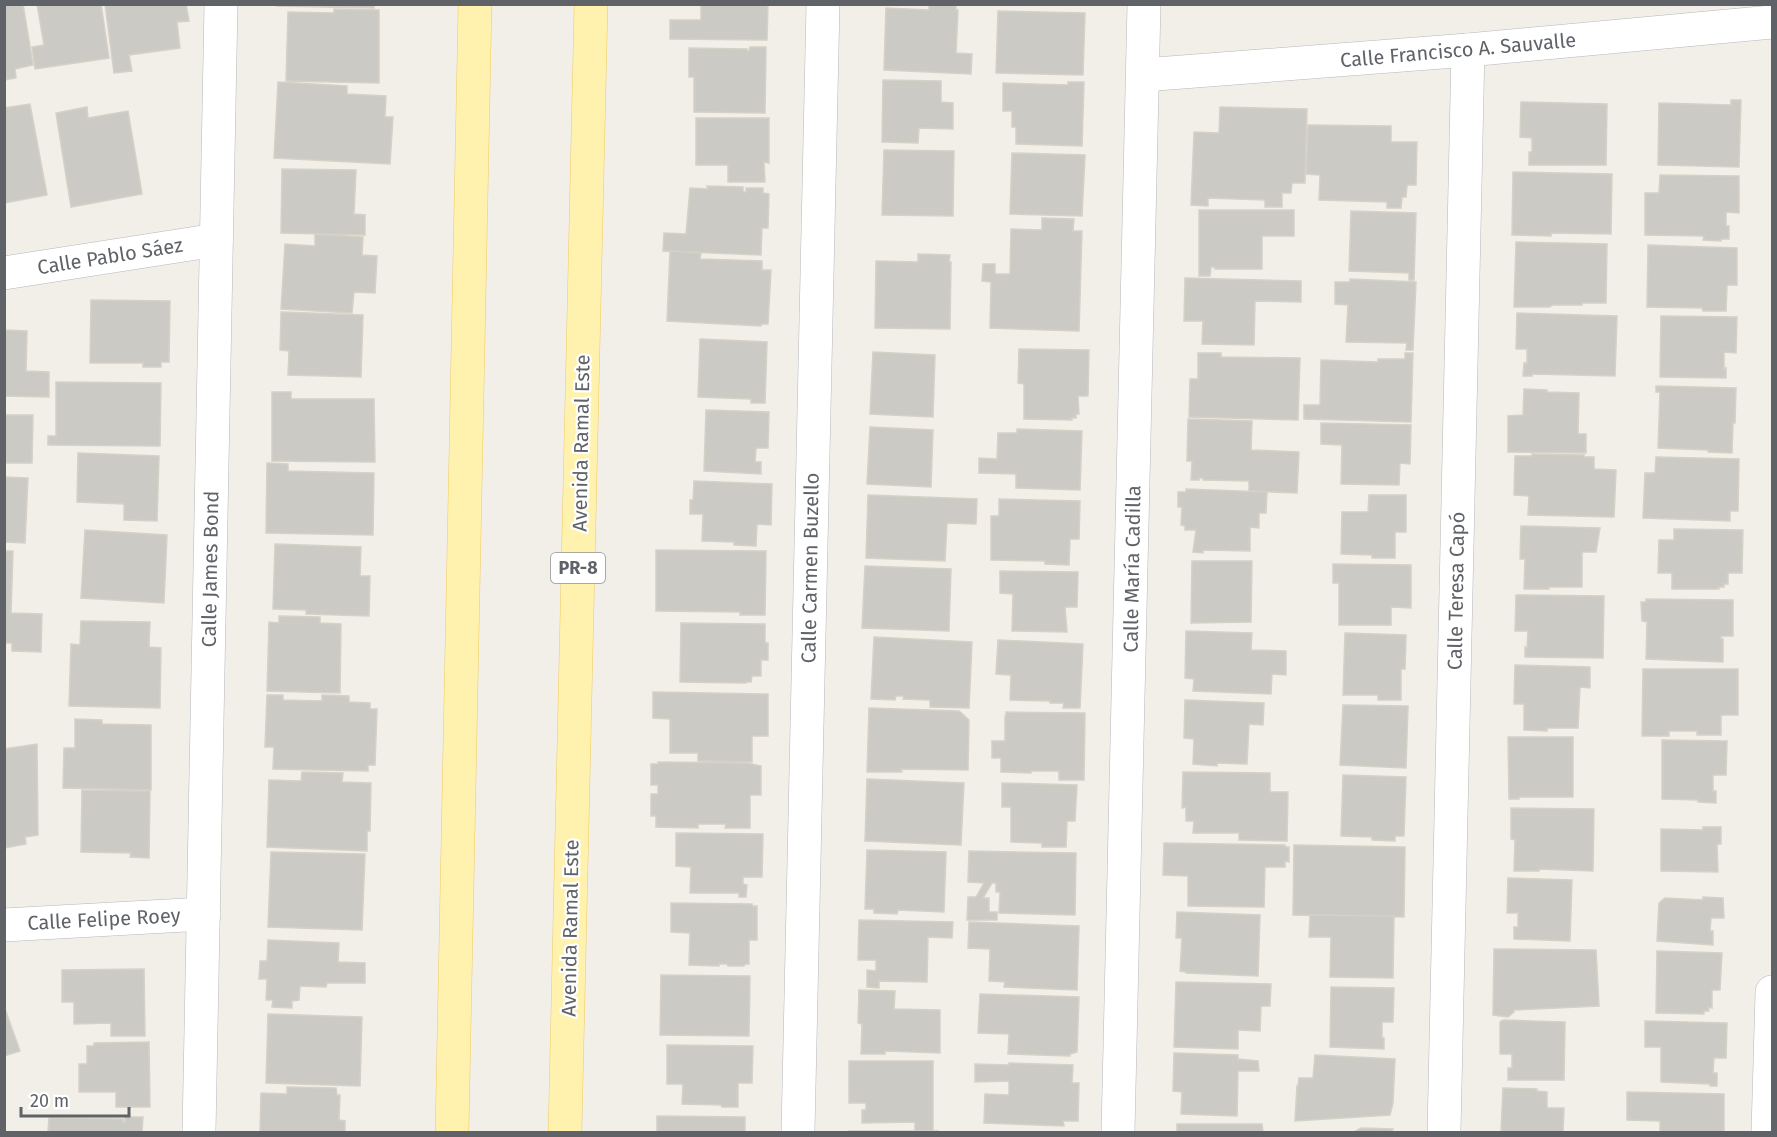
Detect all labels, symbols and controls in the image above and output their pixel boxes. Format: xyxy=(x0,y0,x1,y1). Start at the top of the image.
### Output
street label: Calle Francisco A. Sauvalle xyxy=(1339,28,1577,72)
street label: Calle Pablo Sáez xyxy=(36,233,185,279)
street label: Avenida Ramal Este xyxy=(567,354,595,532)
street label: Calle Carmen Buzello xyxy=(796,472,824,664)
street label: Calle María Cadilla xyxy=(1119,485,1145,653)
street label: Calle James Bond xyxy=(197,490,223,648)
street label: Calle Teresa Capó xyxy=(1443,512,1469,670)
road number: PR-8 xyxy=(551,553,605,583)
street label: Avenida Ramal Este xyxy=(556,839,584,1017)
street label: Calle Felipe Roey xyxy=(27,903,181,935)
scale bar xyxy=(21,1080,129,1118)
text: 20 m xyxy=(30,1090,69,1112)

